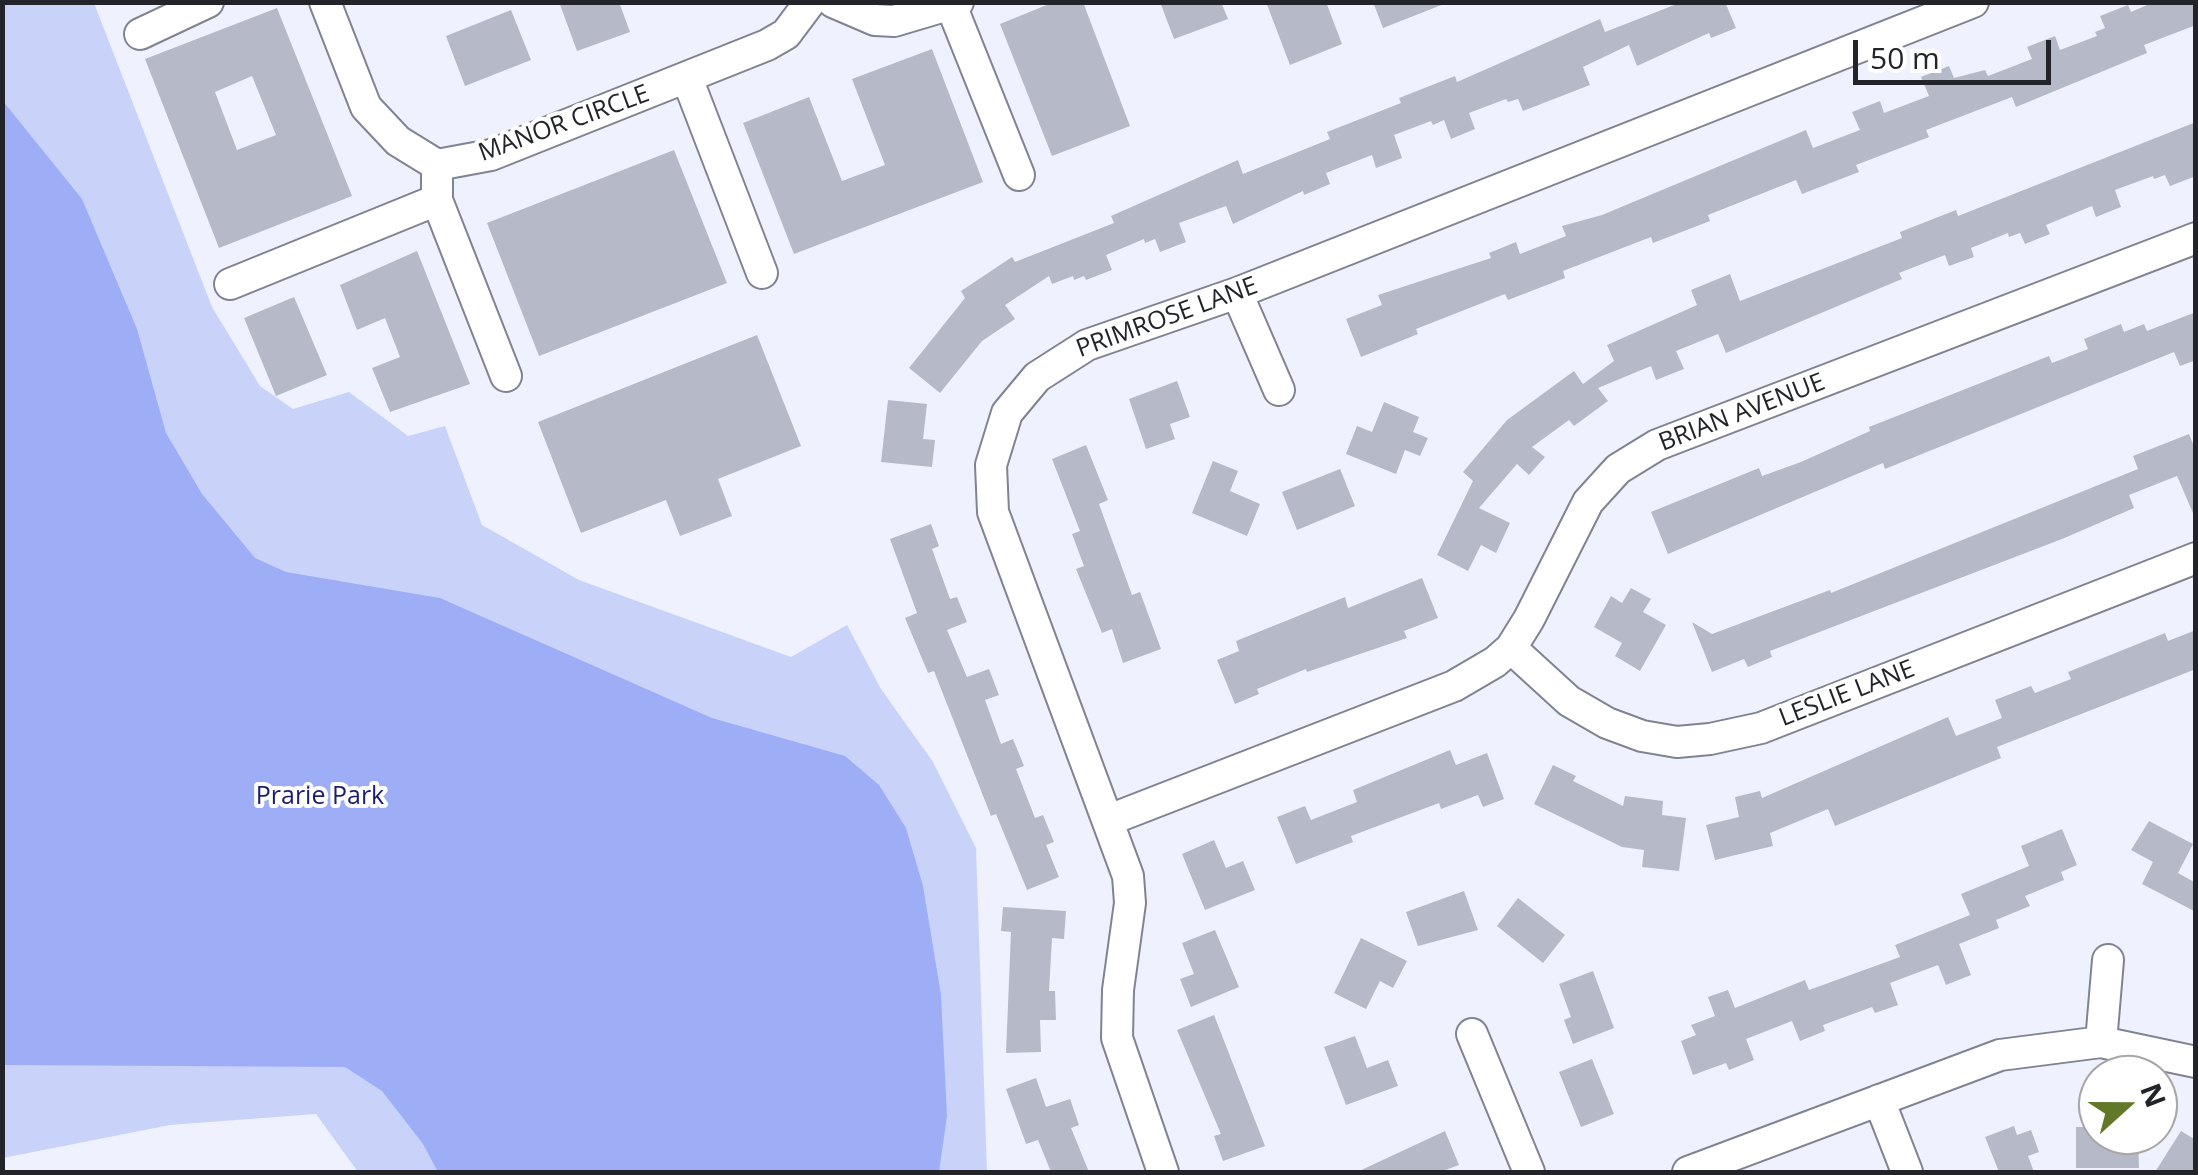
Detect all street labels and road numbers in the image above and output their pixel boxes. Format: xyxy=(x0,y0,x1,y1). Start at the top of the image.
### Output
street label: MANOR CIRCLE xyxy=(475,79,653,169)
street label: PRIMROSE LANE xyxy=(1072,271,1262,365)
street label: BRIAN AVENUE xyxy=(1655,368,1829,458)
street label: LESLIE LANE xyxy=(1775,654,1919,734)

